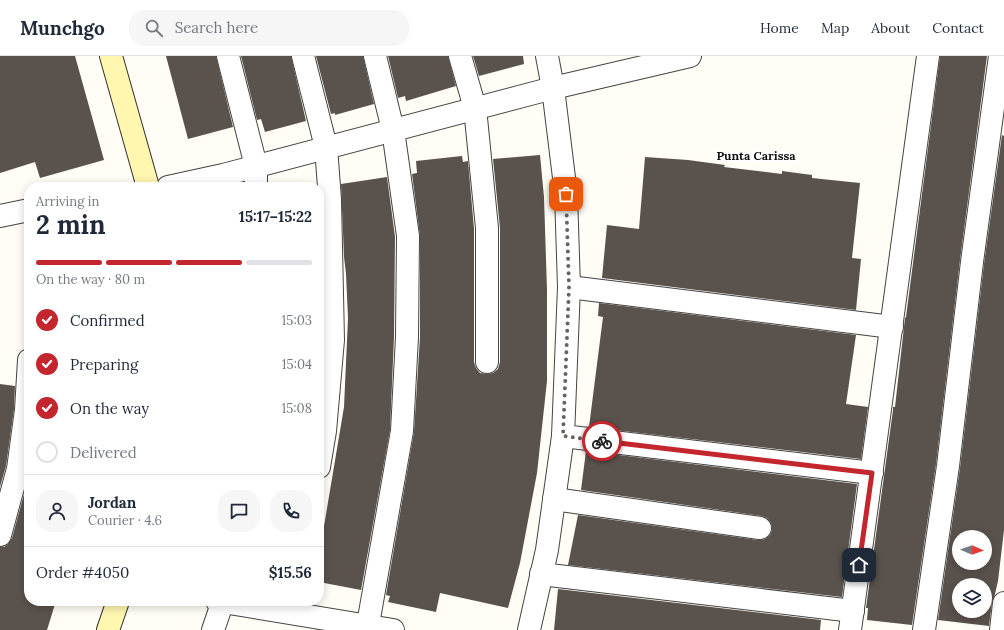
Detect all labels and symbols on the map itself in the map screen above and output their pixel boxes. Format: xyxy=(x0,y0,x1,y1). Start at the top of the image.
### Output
district label: Punta Carissa xyxy=(716,148,796,163)
pin xyxy=(549,177,583,211)
courier xyxy=(582,421,622,461)
north arrow xyxy=(952,530,992,570)
pin xyxy=(842,548,876,582)

